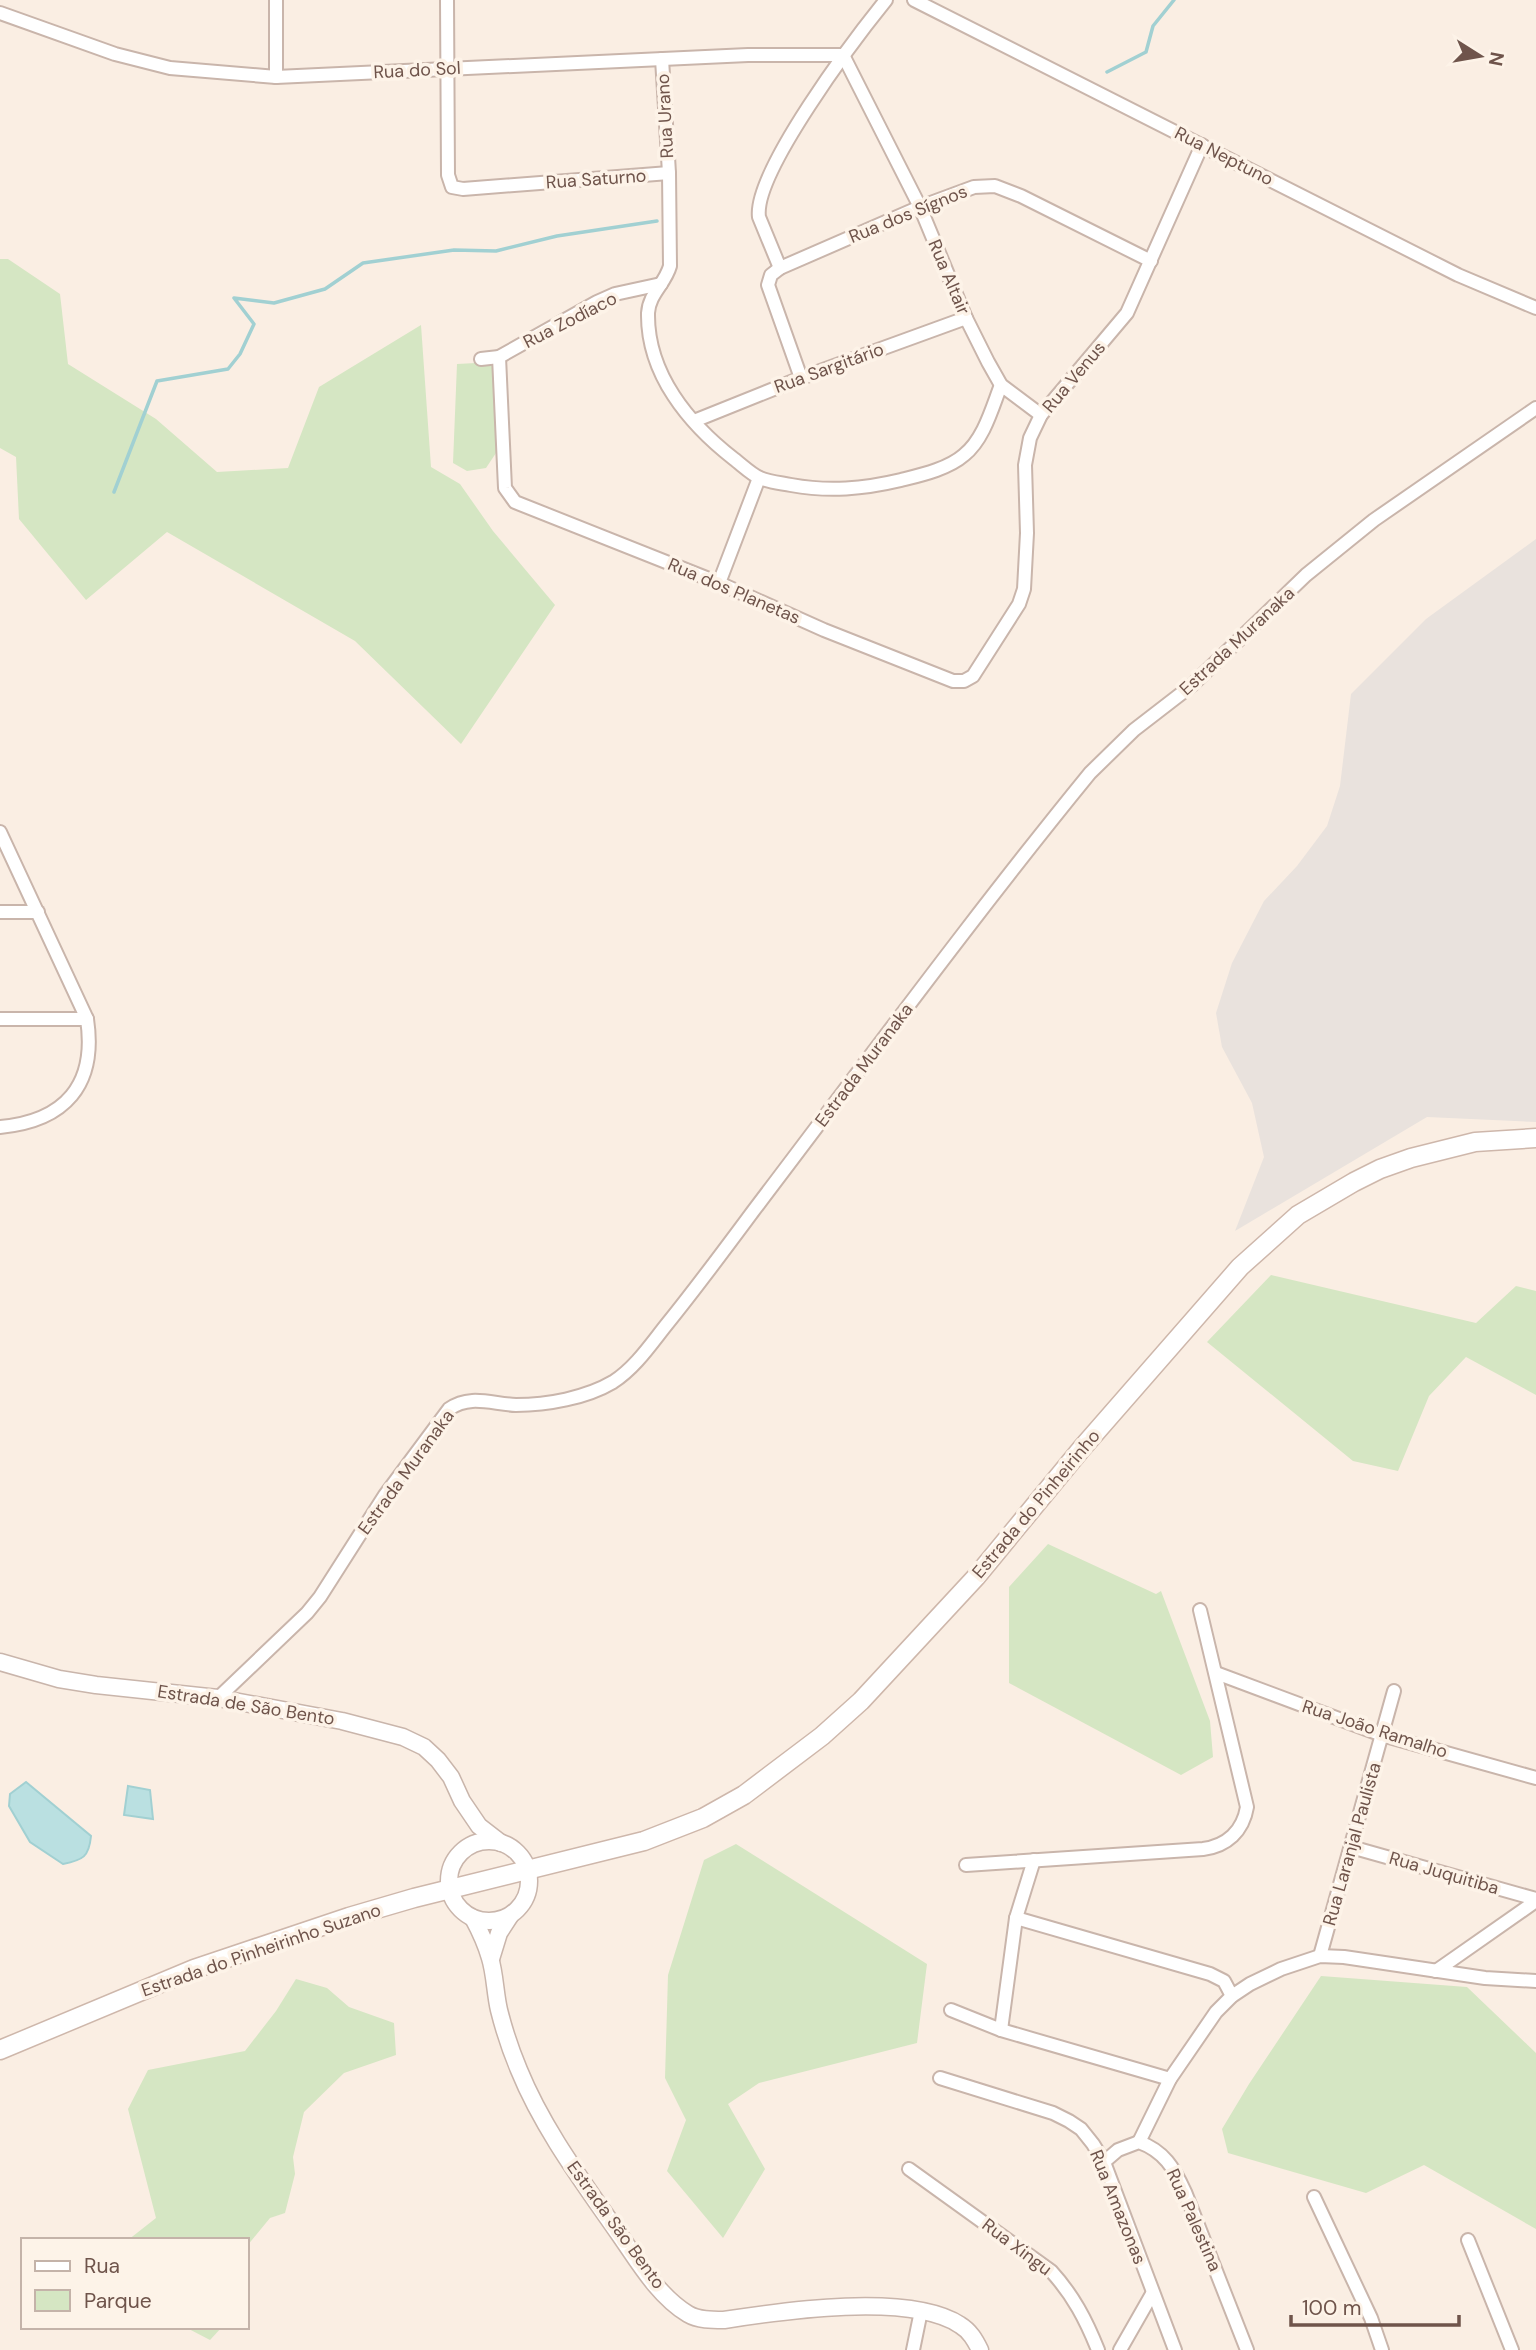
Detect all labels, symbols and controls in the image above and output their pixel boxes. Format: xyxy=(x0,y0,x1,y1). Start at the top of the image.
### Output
north arrow xyxy=(1445,21,1515,91)
text: N xyxy=(1483,50,1510,68)
street label: Rua do Sol xyxy=(373,56,461,84)
street label: Rua Urano xyxy=(651,73,679,159)
street label: Rua Neptuno xyxy=(1171,121,1277,191)
street label: Rua Saturno xyxy=(545,164,647,194)
street label: Rua dos Sígnos xyxy=(845,179,971,249)
street label: Rua Altair xyxy=(922,236,976,319)
street label: Rua Zodíaco xyxy=(519,286,621,354)
street label: Rua Venus xyxy=(1037,336,1111,418)
street label: Rua Sargitário xyxy=(771,337,887,399)
street label: Rua dos Planetas xyxy=(664,552,804,630)
street label: Estrada Muranaka xyxy=(1174,581,1300,701)
street label: Estrada Muranaka xyxy=(810,998,918,1132)
street label: Estrada Muranaka xyxy=(352,1405,460,1539)
street label: Estrada do Pinheirinho xyxy=(967,1425,1105,1583)
street label: Estrada de São Bento xyxy=(156,1679,336,1731)
street label: Rua João Ramalho xyxy=(1299,1694,1451,1764)
street label: Rua Laranjal Paulista xyxy=(1317,1760,1387,1928)
street label: Rua Juquitiba xyxy=(1386,1846,1502,1900)
street label: Estrada do Pinheirinho Suzano xyxy=(138,1898,384,2002)
street label: Rua Amazonas xyxy=(1084,2146,1152,2268)
street label: Estrada São Bento xyxy=(561,2156,671,2294)
street label: Rua Palestina xyxy=(1161,2165,1227,2275)
street label: Rua Xingu xyxy=(977,2213,1057,2281)
legend xyxy=(21,2238,248,2329)
text: Rua xyxy=(84,2252,120,2280)
scale bar xyxy=(1291,2284,1459,2328)
text: Parque xyxy=(84,2287,152,2315)
text: 100 m xyxy=(1302,2294,1362,2322)

